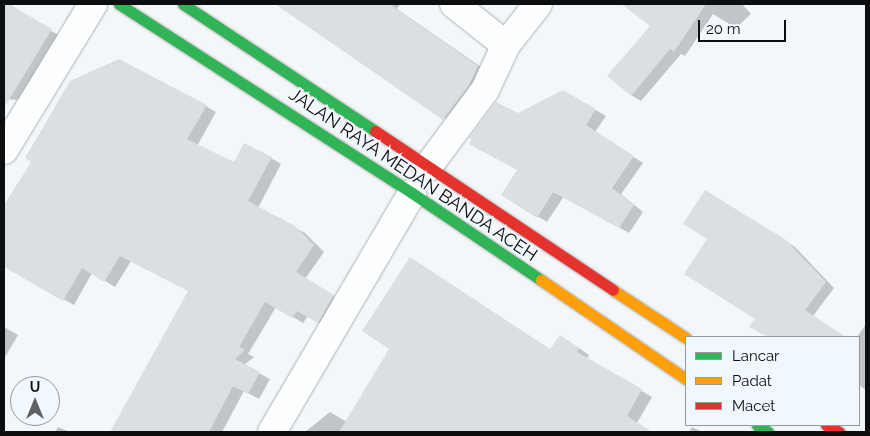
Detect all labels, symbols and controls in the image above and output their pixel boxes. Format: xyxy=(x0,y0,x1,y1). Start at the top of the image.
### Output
scale bar xyxy=(700,10,788,42)
text: 20 m xyxy=(706,20,741,38)
street label: JALAN RAYA MEDAN BANDA ACEH xyxy=(284,83,542,267)
legend xyxy=(685,336,860,426)
text: Lancar xyxy=(732,347,779,365)
text: Padat xyxy=(732,372,772,390)
north arrow xyxy=(10,376,60,426)
text: U xyxy=(30,379,40,395)
text: Macet xyxy=(732,397,775,415)

